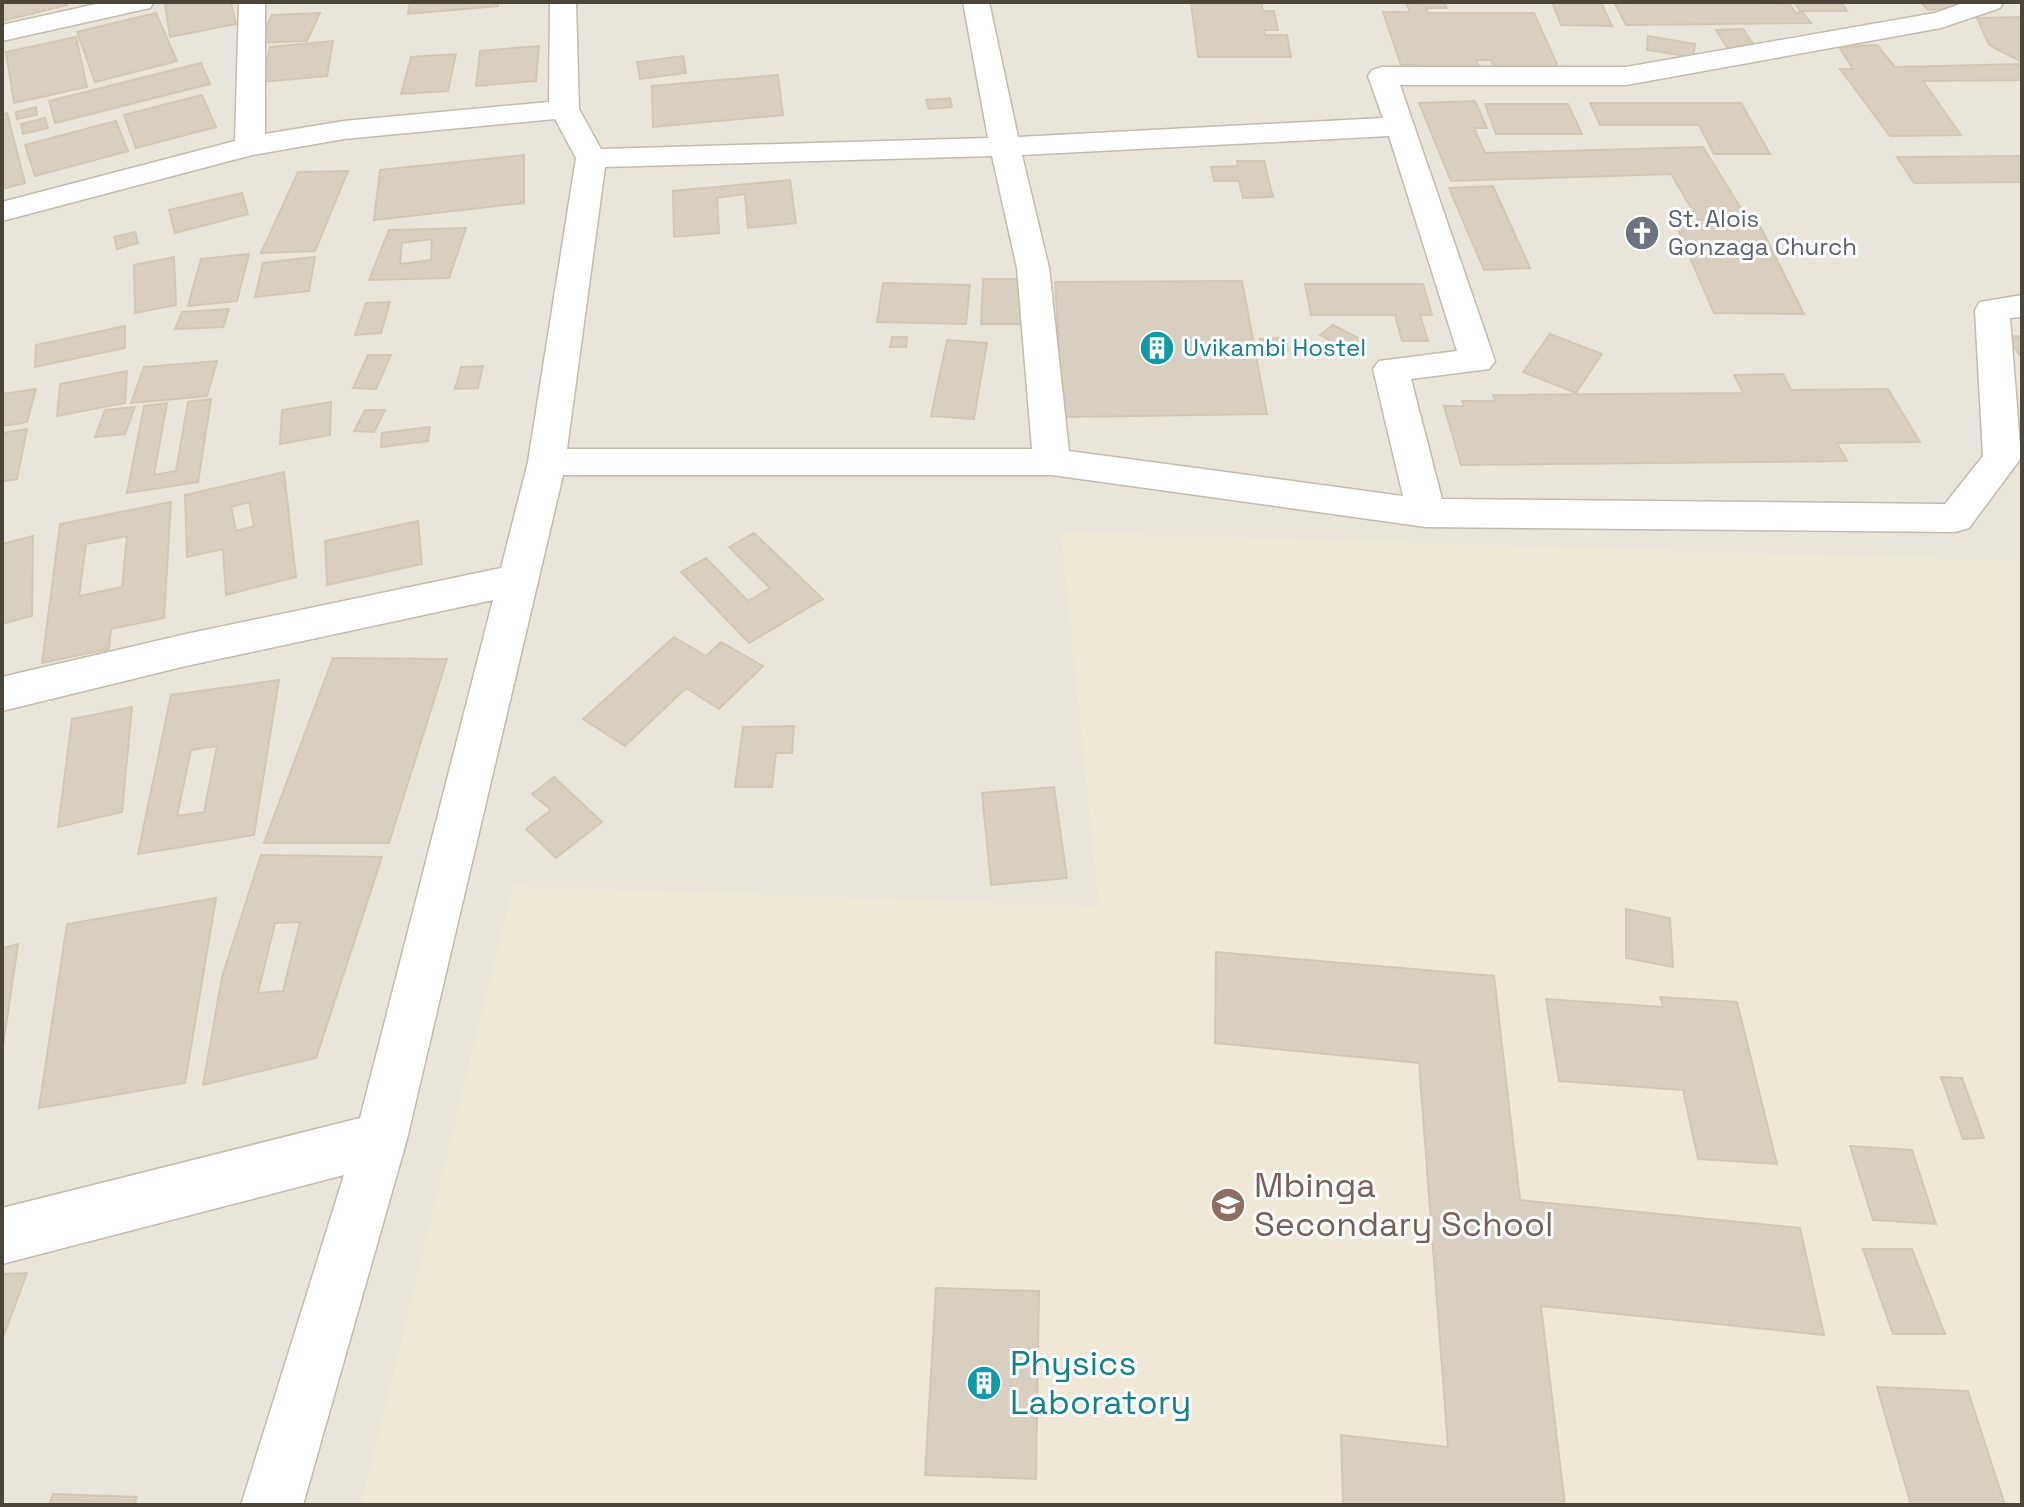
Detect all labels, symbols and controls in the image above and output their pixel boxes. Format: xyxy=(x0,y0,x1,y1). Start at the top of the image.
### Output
place label: St. Alois Gonzaga Church xyxy=(1668,203,1857,262)
church icon: St. Alois Gonzaga Church xyxy=(1623,214,1661,252)
building icon: Uvikambi Hostel xyxy=(1138,329,1176,367)
place label: Uvikambi Hostel xyxy=(1183,332,1366,363)
place label: Mbinga Secondary School xyxy=(1254,1164,1553,1246)
school or university icon: Mbinga Secondary School xyxy=(1209,1186,1247,1224)
place label: Physics Laboratory xyxy=(1010,1342,1191,1424)
building icon: Physics Laboratory xyxy=(965,1364,1003,1402)

